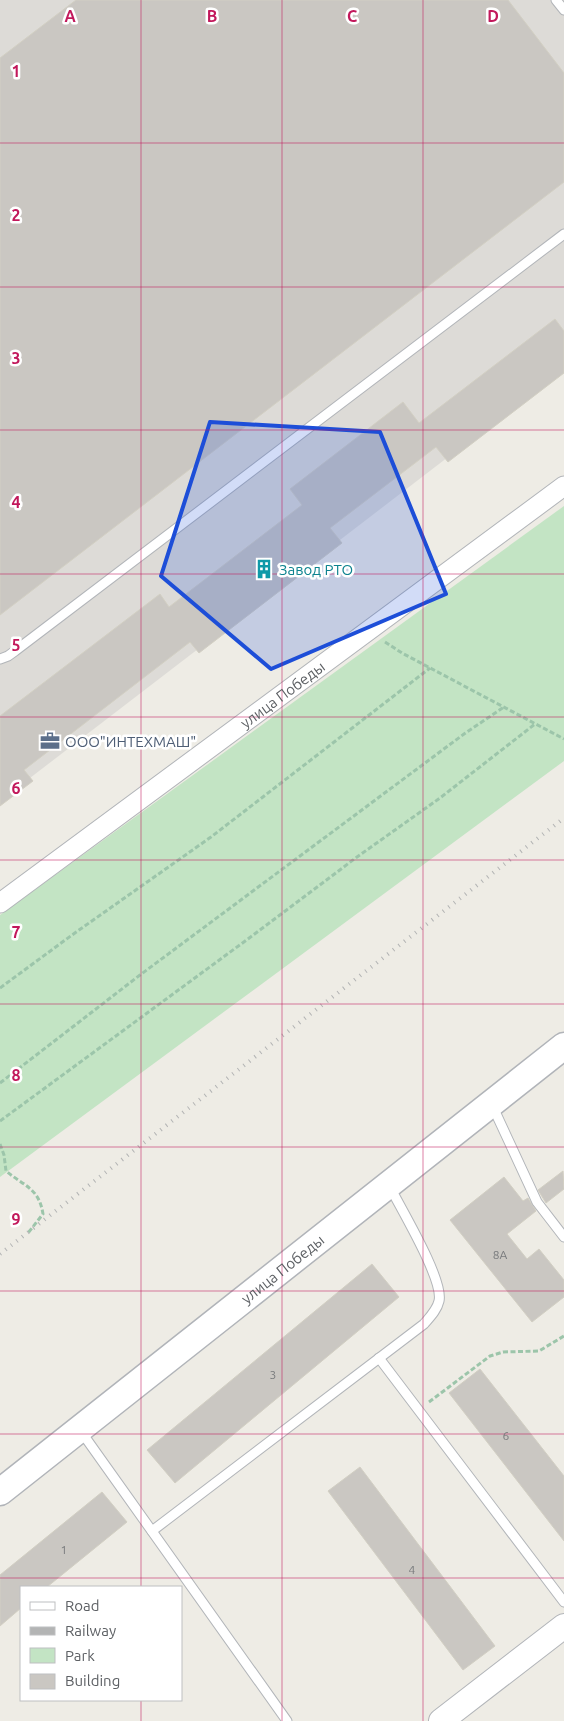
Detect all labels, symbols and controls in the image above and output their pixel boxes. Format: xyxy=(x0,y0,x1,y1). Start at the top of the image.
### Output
text: A xyxy=(64,7,76,25)
text: B xyxy=(207,7,217,25)
text: C xyxy=(347,7,357,25)
text: D xyxy=(487,7,499,25)
text: 1 xyxy=(11,62,21,80)
text: 2 xyxy=(11,206,21,224)
text: 3 xyxy=(11,349,21,367)
text: 4 xyxy=(11,493,21,511)
building icon: Завод РТО xyxy=(253,558,275,580)
place label: Завод РТО xyxy=(279,561,353,578)
text: 5 xyxy=(11,636,21,654)
street label: улица Победы xyxy=(237,658,328,731)
office icon: ООО"ИНТЕХМАШ" xyxy=(39,730,61,752)
place label: ООО"ИНТЕХМАШ" xyxy=(65,733,196,750)
text: 6 xyxy=(11,779,21,797)
text: 7 xyxy=(11,923,21,941)
text: 8 xyxy=(11,1066,21,1084)
text: 9 xyxy=(11,1210,21,1228)
street label: улица Победы xyxy=(238,1231,327,1307)
house number: 8А xyxy=(493,1248,507,1261)
house number: 3 xyxy=(270,1368,276,1381)
house number: 6 xyxy=(503,1429,510,1442)
house number: 1 xyxy=(61,1543,67,1556)
house number: 4 xyxy=(409,1563,416,1576)
legend xyxy=(20,1586,182,1701)
text: Road xyxy=(65,1597,100,1614)
text: Railway xyxy=(65,1622,116,1639)
text: Park xyxy=(65,1647,95,1664)
text: Building xyxy=(65,1672,120,1689)

